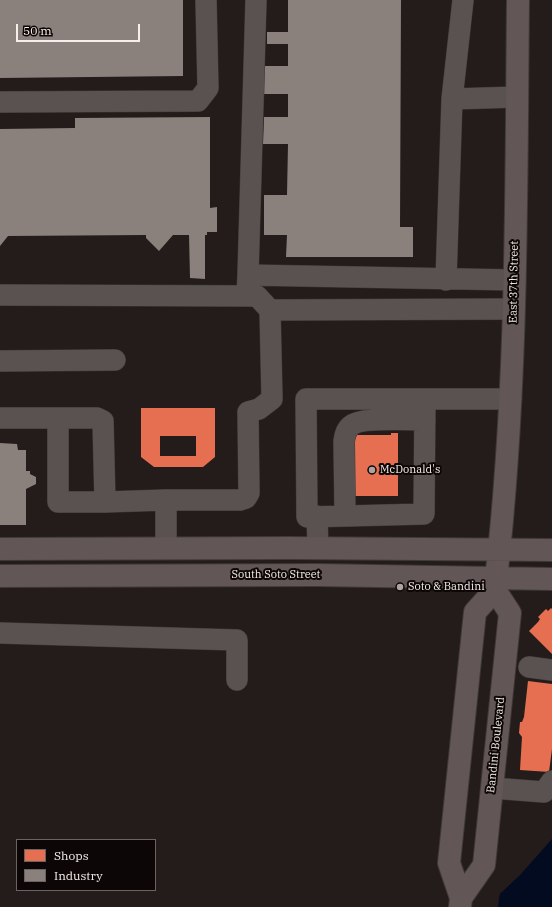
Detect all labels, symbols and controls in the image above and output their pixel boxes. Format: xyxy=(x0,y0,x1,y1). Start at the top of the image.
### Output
scale bar xyxy=(18,16,142,42)
text: 50 m xyxy=(23,23,52,38)
street label: East 37th Street xyxy=(507,241,521,323)
place label: McDonald's xyxy=(380,463,440,477)
marker: McDonald's xyxy=(367,465,377,475)
street label: South Soto Street xyxy=(232,568,320,582)
place label: Soto & Bandini xyxy=(408,580,485,594)
marker: Soto & Bandini xyxy=(395,582,405,592)
street label: Bandini Boulevard xyxy=(484,696,508,794)
legend xyxy=(16,839,156,891)
text: Shops xyxy=(54,848,89,863)
text: Industry xyxy=(54,868,103,883)

